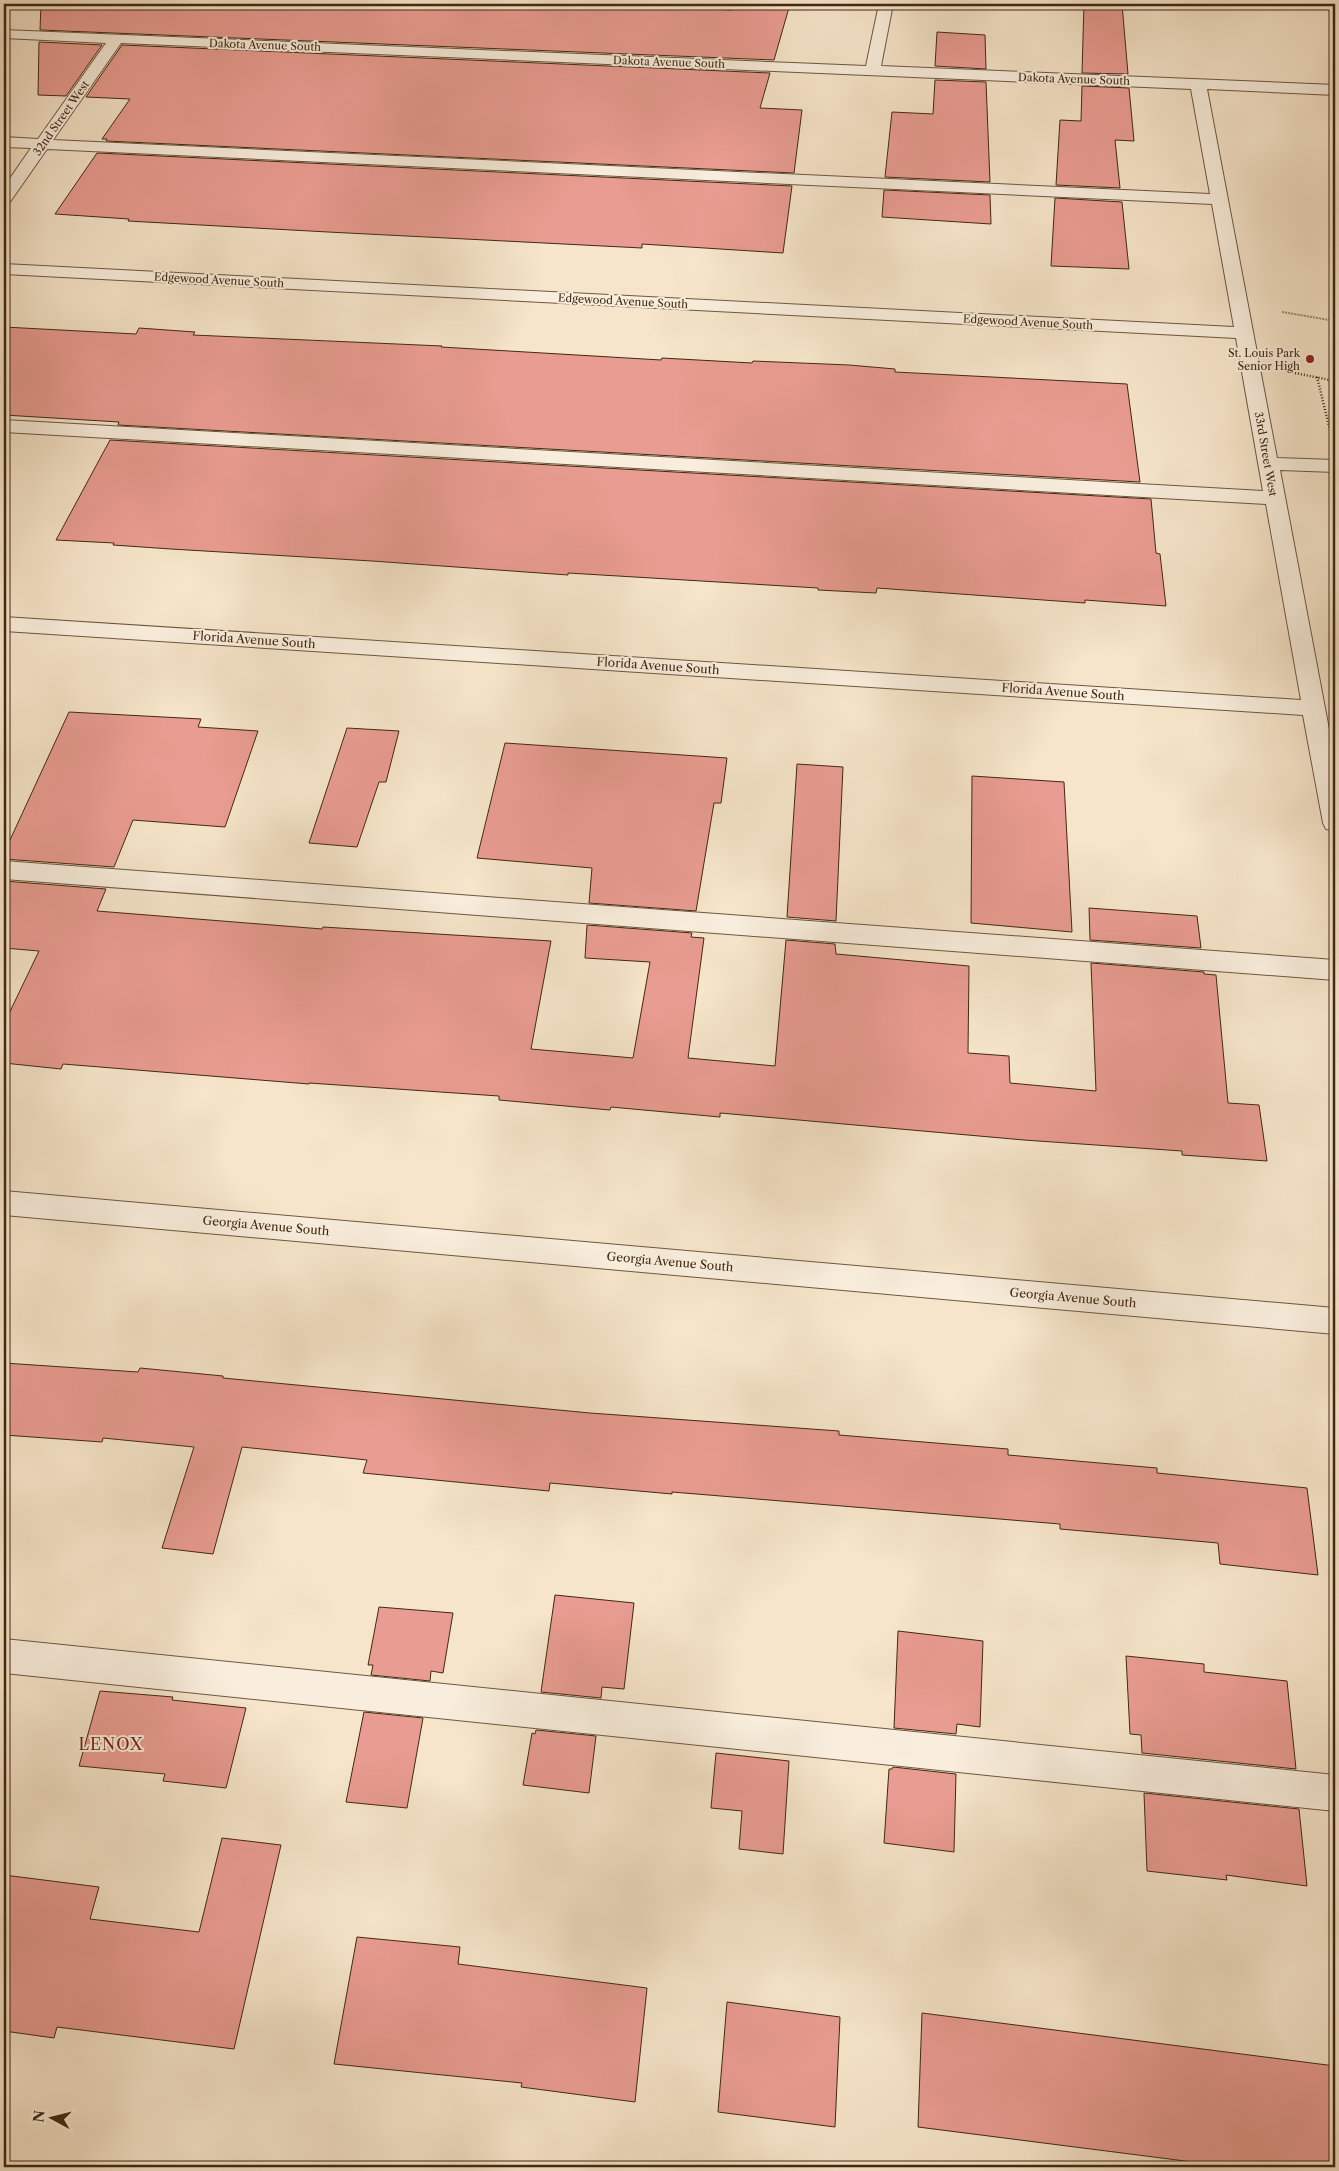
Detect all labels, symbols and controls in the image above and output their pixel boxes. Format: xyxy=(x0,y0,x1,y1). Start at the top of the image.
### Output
street label: Dakota Avenue South xyxy=(209,36,321,54)
street label: Dakota Avenue South xyxy=(613,53,725,71)
street label: Dakota Avenue South xyxy=(1018,70,1130,88)
street label: 32nd Street West xyxy=(30,78,92,158)
street label: Edgewood Avenue South xyxy=(154,270,285,290)
street label: Edgewood Avenue South xyxy=(558,291,689,311)
street label: Edgewood Avenue South xyxy=(963,312,1094,332)
place label: St. Louis Park Senior High xyxy=(1228,346,1301,373)
marker: St. Louis Park Senior High xyxy=(1304,353,1316,365)
street label: 33rd Street West xyxy=(1252,411,1280,498)
street label: Florida Avenue South xyxy=(192,628,316,651)
street label: Florida Avenue South xyxy=(596,654,720,677)
street label: Florida Avenue South xyxy=(1001,680,1125,703)
street label: Georgia Avenue South xyxy=(202,1212,331,1239)
street label: Georgia Avenue South xyxy=(606,1248,735,1275)
street label: Georgia Avenue South xyxy=(1009,1284,1138,1311)
district label: LENOX xyxy=(79,1734,143,1754)
north arrow xyxy=(28,2094,78,2144)
text: N xyxy=(29,2109,49,2124)

